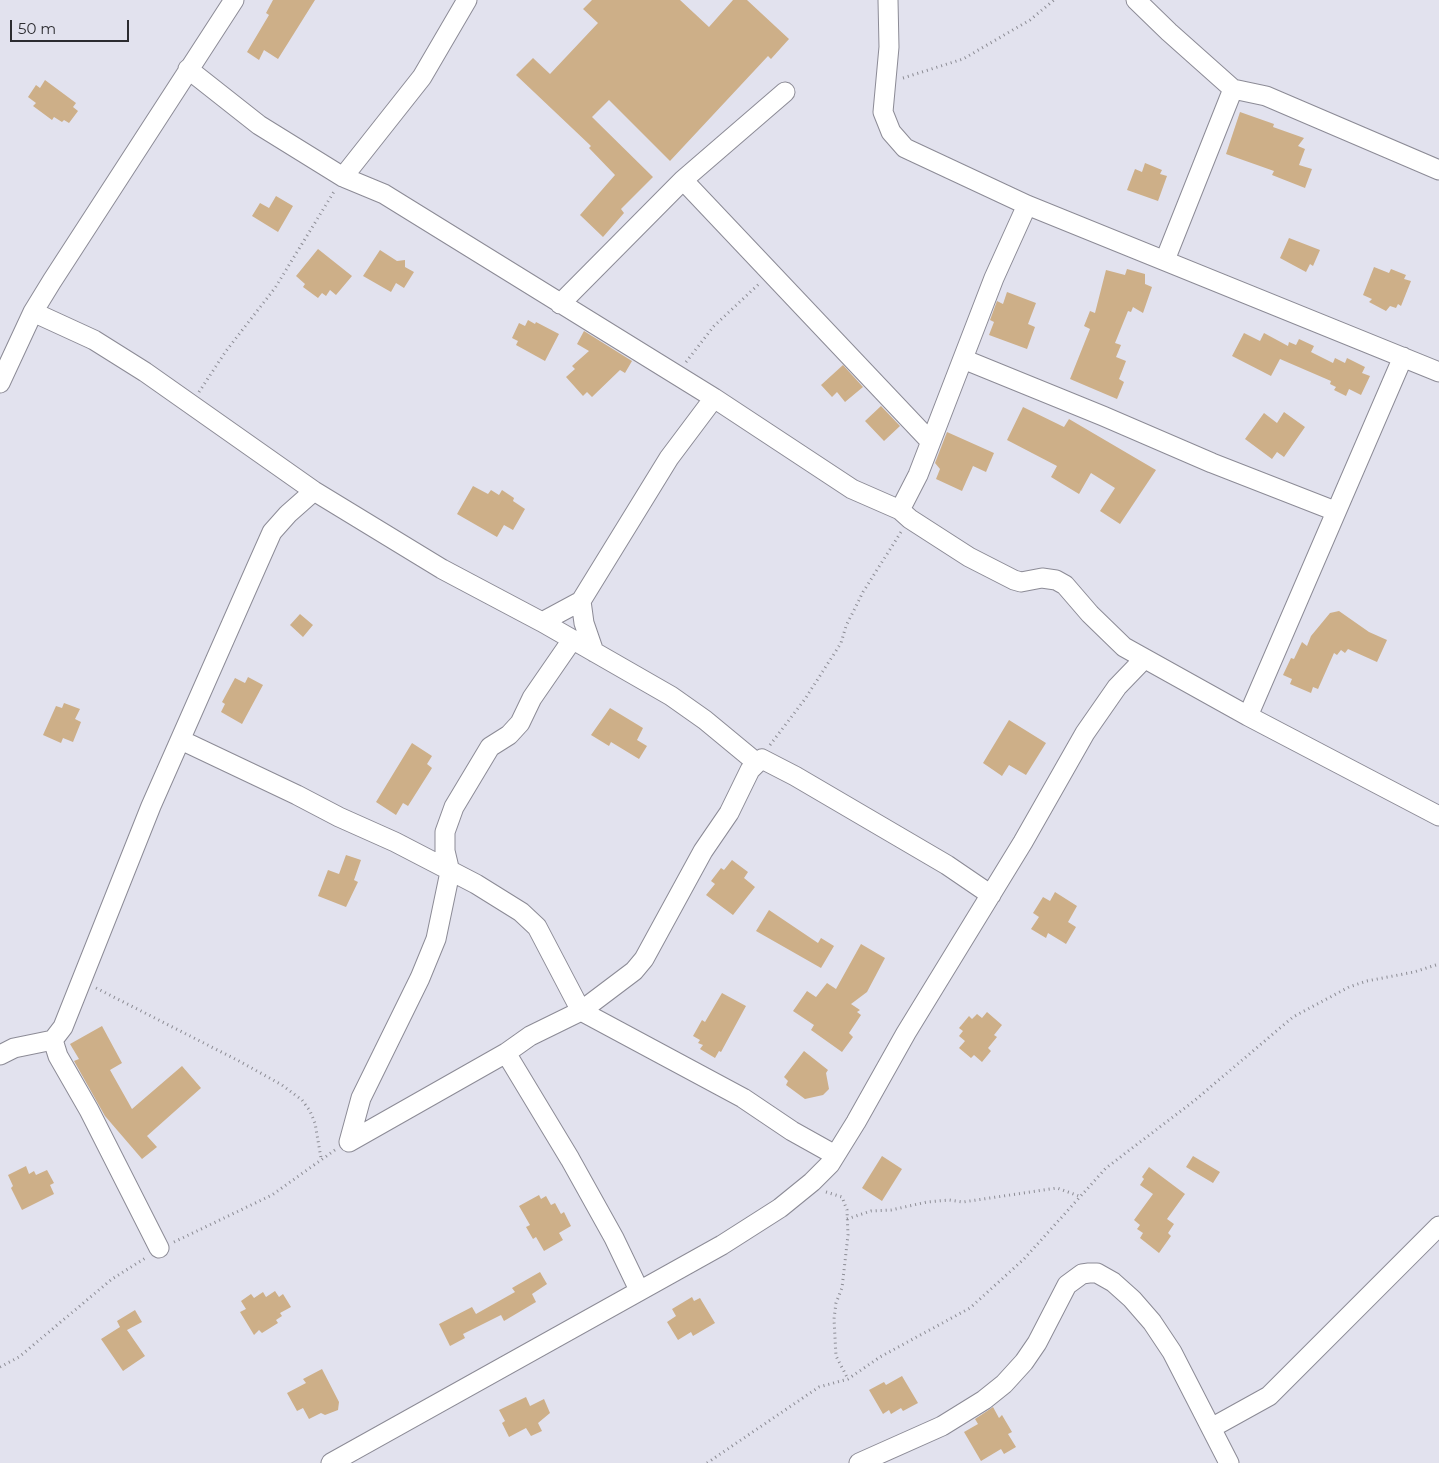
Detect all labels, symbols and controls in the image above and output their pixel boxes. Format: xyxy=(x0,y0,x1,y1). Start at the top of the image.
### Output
scale bar xyxy=(12,10,131,42)
text: 50 m xyxy=(18,19,56,38)

